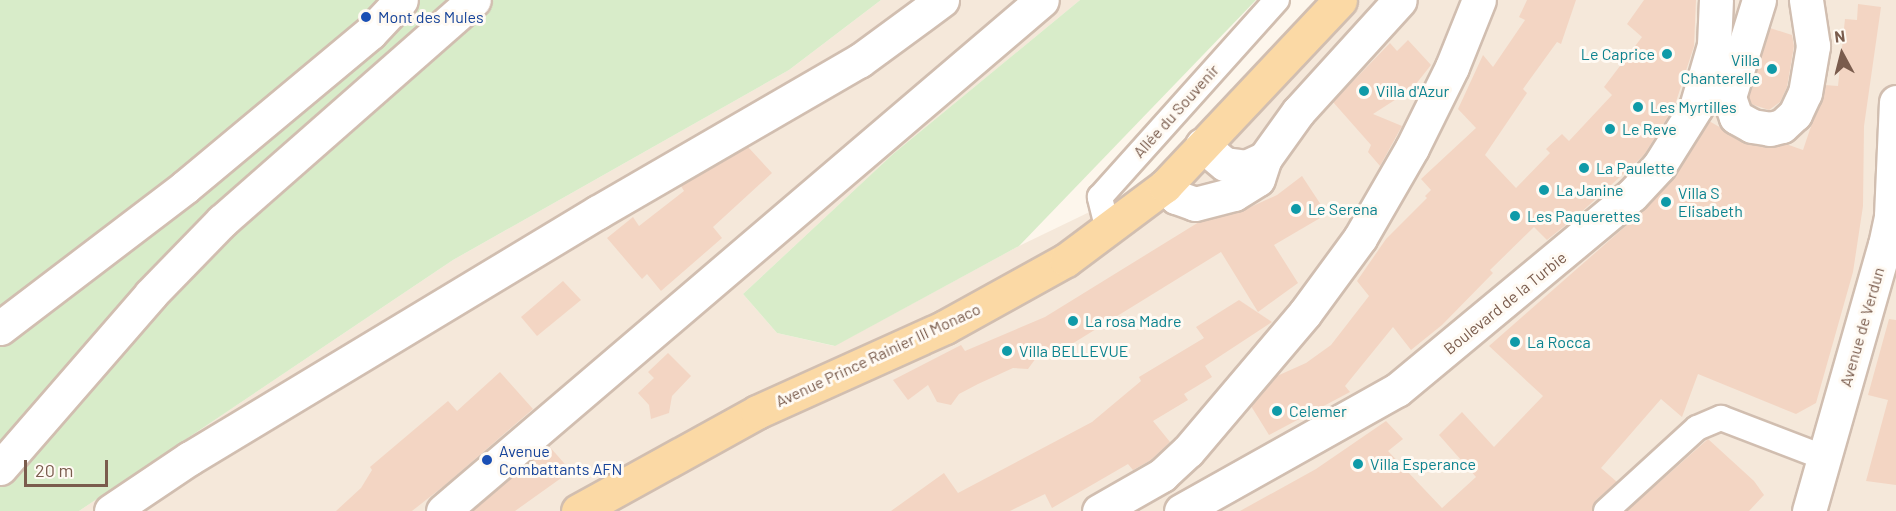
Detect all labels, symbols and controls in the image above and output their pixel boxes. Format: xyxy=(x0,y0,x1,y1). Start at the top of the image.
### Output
place label: Mont des Mules xyxy=(378,7,484,27)
marker: Mont des Mules xyxy=(359,10,373,24)
north arrow xyxy=(1812,24,1872,84)
text: N xyxy=(1833,26,1846,46)
place label: Le Caprice xyxy=(1581,44,1655,64)
marker: Le Caprice xyxy=(1660,47,1674,61)
place label: Villa Chanterelle xyxy=(1681,50,1760,88)
street label: Allée du Souvenir xyxy=(1129,60,1223,162)
marker: Villa Chanterelle xyxy=(1765,62,1779,76)
place label: Villa d'Azur xyxy=(1376,81,1449,101)
marker: Villa d'Azur xyxy=(1357,84,1371,98)
place label: Les Myrtilles xyxy=(1650,97,1737,117)
marker: Les Myrtilles xyxy=(1631,100,1645,114)
place label: Le Reve xyxy=(1622,119,1677,139)
marker: Le Reve xyxy=(1603,122,1617,136)
place label: La Paulette xyxy=(1596,158,1675,178)
marker: La Paulette xyxy=(1577,161,1591,175)
place label: La Janine xyxy=(1556,180,1624,200)
marker: La Janine xyxy=(1537,183,1551,197)
place label: Villa S Elisabeth xyxy=(1678,183,1743,221)
marker: Villa S Elisabeth xyxy=(1659,195,1673,209)
place label: Le Serena xyxy=(1308,199,1378,219)
marker: Le Serena xyxy=(1289,202,1303,216)
place label: Les Paquerettes xyxy=(1527,206,1641,226)
marker: Les Paquerettes xyxy=(1508,209,1522,223)
street label: Boulevard de la Turbie xyxy=(1440,248,1570,358)
street label: Avenue de Verdun xyxy=(1836,265,1888,389)
street label: Avenue Prince Rainier III Monaco xyxy=(773,299,983,411)
place label: La rosa Madre xyxy=(1085,311,1182,331)
marker: La rosa Madre xyxy=(1066,314,1080,328)
place label: La Rocca xyxy=(1527,332,1591,352)
marker: La Rocca xyxy=(1508,335,1522,349)
place label: Villa BELLEVUE xyxy=(1019,341,1129,361)
marker: Villa BELLEVUE xyxy=(1000,344,1014,358)
place label: Celemer xyxy=(1289,401,1347,421)
marker: Celemer xyxy=(1270,404,1284,418)
place label: Avenue Combattants AFN xyxy=(499,441,622,479)
scale bar xyxy=(27,448,111,486)
marker: Avenue Combattants AFN xyxy=(480,453,494,467)
place label: Villa Esperance xyxy=(1370,454,1476,474)
marker: Villa Esperance xyxy=(1351,457,1365,471)
text: 20 m xyxy=(35,459,73,481)

